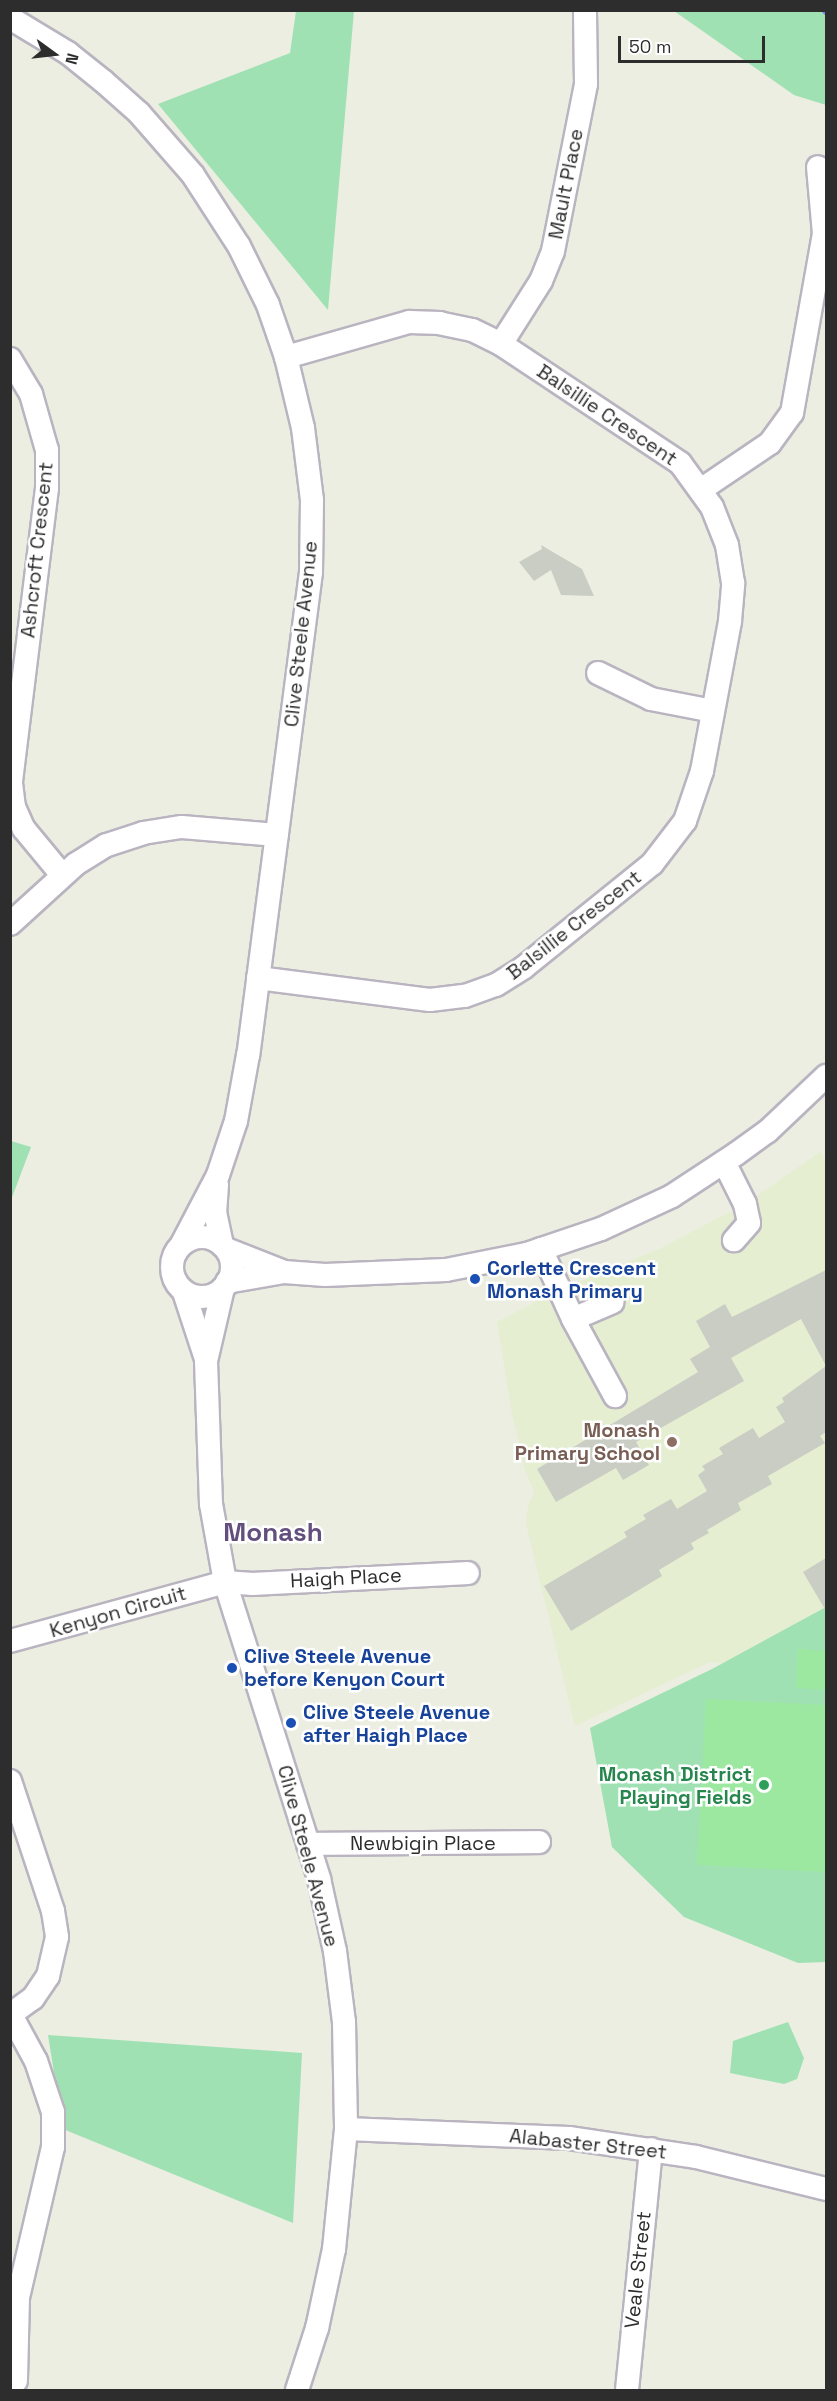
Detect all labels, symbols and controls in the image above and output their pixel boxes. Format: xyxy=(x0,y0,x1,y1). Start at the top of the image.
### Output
north arrow xyxy=(24,24,84,84)
scale bar xyxy=(621,24,768,62)
text: 50 m xyxy=(629,35,671,58)
text: N xyxy=(60,51,83,67)
street label: Mault Place xyxy=(544,127,588,241)
street label: Balsillie Crescent xyxy=(532,359,682,471)
street label: Ashcroft Crescent xyxy=(16,461,58,639)
street label: Clive Steele Avenue xyxy=(279,540,323,728)
street label: Balsillie Crescent xyxy=(502,865,646,985)
place label: Corlette Crescent Monash Primary xyxy=(487,1256,656,1303)
marker: Corlette Crescent Monash Primary xyxy=(468,1272,482,1286)
place label: Monash Primary School xyxy=(515,1418,660,1465)
marker: Monash Primary School xyxy=(665,1435,679,1449)
district label: Monash xyxy=(223,1517,323,1549)
street label: Haigh Place xyxy=(290,1563,402,1593)
street label: Kenyon Circuit xyxy=(47,1581,189,1643)
place label: Clive Steele Avenue before Kenyon Court xyxy=(244,1644,445,1691)
marker: Clive Steele Avenue before Kenyon Court xyxy=(225,1661,239,1675)
place label: Clive Steele Avenue after Haigh Place xyxy=(303,1700,490,1747)
marker: Clive Steele Avenue after Haigh Place xyxy=(284,1716,298,1730)
street label: Clive Steele Avenue xyxy=(272,1762,344,1950)
place label: Monash District Playing Fields xyxy=(599,1762,752,1809)
marker: Monash District Playing Fields xyxy=(757,1778,771,1792)
street label: Newbigin Place xyxy=(350,1831,496,1855)
street label: Alabaster Street xyxy=(508,2124,668,2164)
street label: Veale Street xyxy=(620,2210,656,2330)

